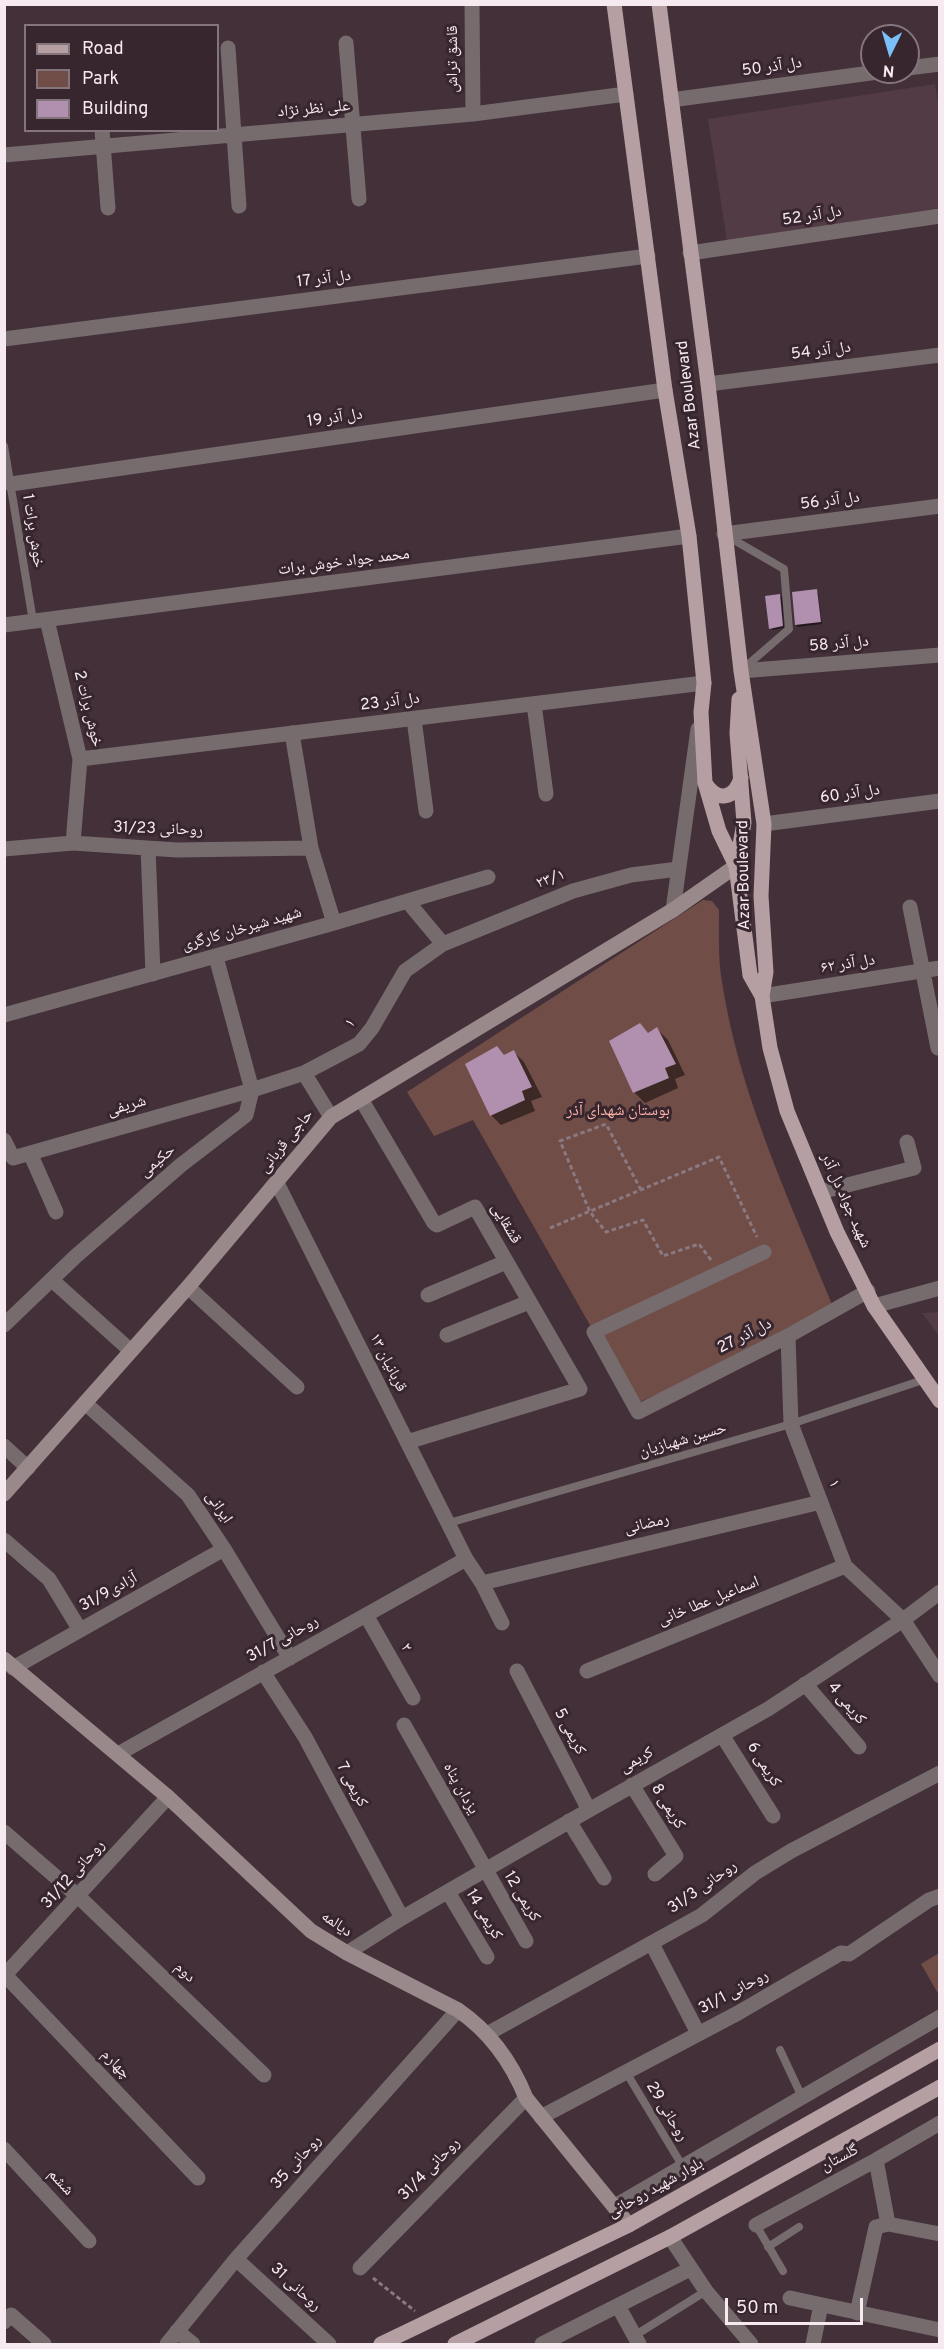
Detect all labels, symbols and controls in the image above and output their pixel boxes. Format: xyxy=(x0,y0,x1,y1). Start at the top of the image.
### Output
legend xyxy=(24,24,219,132)
north arrow xyxy=(860,24,920,84)
street label: قاشق تراش xyxy=(444,25,464,93)
text: Road xyxy=(82,38,124,61)
street label: دل آذر 50 xyxy=(741,54,803,82)
text: N xyxy=(882,59,895,80)
text: Park xyxy=(82,68,119,91)
street label: علی نظر نژاد xyxy=(277,97,351,123)
text: Building xyxy=(82,98,148,121)
street label: دل آذر 52 xyxy=(781,203,843,231)
street label: دل آذر 17 xyxy=(296,267,352,293)
street label: Azar Boulevard xyxy=(674,339,706,451)
street label: دل آذر 54 xyxy=(790,339,852,365)
street label: دل آذر 19 xyxy=(306,406,364,432)
street label: دل آذر 56 xyxy=(799,489,861,515)
street label: خوش برات 1 xyxy=(17,493,47,569)
street label: محمد جواد خوش برات xyxy=(277,545,411,581)
street label: دل آذر 58 xyxy=(808,633,870,657)
street label: خوش برات 2 xyxy=(68,669,106,749)
street label: دل آذر 23 xyxy=(359,690,421,716)
street label: دل آذر 60 xyxy=(819,781,881,809)
street label: روحانی 31/23 xyxy=(113,819,203,841)
street label: Azar Boulevard xyxy=(734,820,756,930)
street label: ۲۳/۱ xyxy=(534,866,568,894)
street label: شهید شیرخان کارگری xyxy=(180,904,304,956)
street label: دل آذر ۶۲ xyxy=(820,951,876,979)
street label: ۱ xyxy=(341,1015,361,1033)
street label: شریفی xyxy=(105,1092,149,1122)
park label: بوستان شهدای آذر xyxy=(566,1102,670,1122)
street label: حاجی قربانی xyxy=(256,1106,318,1178)
street label: حکیمی xyxy=(136,1142,180,1182)
street label: شهید جواد دل آذر xyxy=(815,1150,875,1252)
street label: قشقایی xyxy=(486,1200,524,1248)
street label: دل آذر 27 xyxy=(715,1315,775,1359)
street label: ۱۳ قربانیان xyxy=(364,1330,410,1396)
street label: حسین شهبازیان xyxy=(637,1419,729,1463)
street label: ۱ xyxy=(823,1477,843,1491)
street label: ایرانی xyxy=(200,1488,236,1528)
street label: رمضانی xyxy=(623,1511,671,1539)
street label: آزادی31/9 xyxy=(77,1569,141,1617)
street label: اسماعیل عطا خانی xyxy=(656,1573,762,1631)
street label: روحانی 31/7 xyxy=(244,1612,322,1668)
street label: ۲ xyxy=(395,1640,415,1656)
street label: کریمی 4 xyxy=(823,1679,869,1729)
street label: کریمی 5 xyxy=(549,1705,589,1759)
street label: کریمی 6 xyxy=(742,1739,784,1791)
street label: کریمی xyxy=(617,1744,657,1778)
street label: کریمی 7 xyxy=(331,1759,371,1811)
street label: یزدان پناه xyxy=(438,1760,482,1818)
street label: کریمی 8 xyxy=(646,1781,688,1833)
street label: روحانی 31/12 xyxy=(38,1837,110,1913)
street label: روحانی 31/3 xyxy=(665,1857,741,1919)
street label: کریمی 12 xyxy=(498,1868,544,1926)
street label: کریمی 14 xyxy=(460,1886,506,1944)
street label: دیالمه xyxy=(317,1908,355,1942)
street label: دوم xyxy=(169,1958,199,1988)
street label: روحانی 31/1 xyxy=(696,1967,772,2019)
street label: چهارم xyxy=(96,2046,134,2084)
street label: روحانی 29 xyxy=(641,2079,691,2145)
street label: روحانی 35 xyxy=(268,2132,326,2194)
street label: روحانی 31/4 xyxy=(395,2134,465,2206)
street label: گلستان xyxy=(818,2141,862,2177)
street label: بلوار شهید روحانی xyxy=(605,2155,707,2223)
street label: ششم xyxy=(43,2166,77,2200)
street label: روحانی 31 xyxy=(266,2260,324,2316)
scale bar xyxy=(728,2286,866,2324)
text: 50 m xyxy=(736,2297,778,2320)

